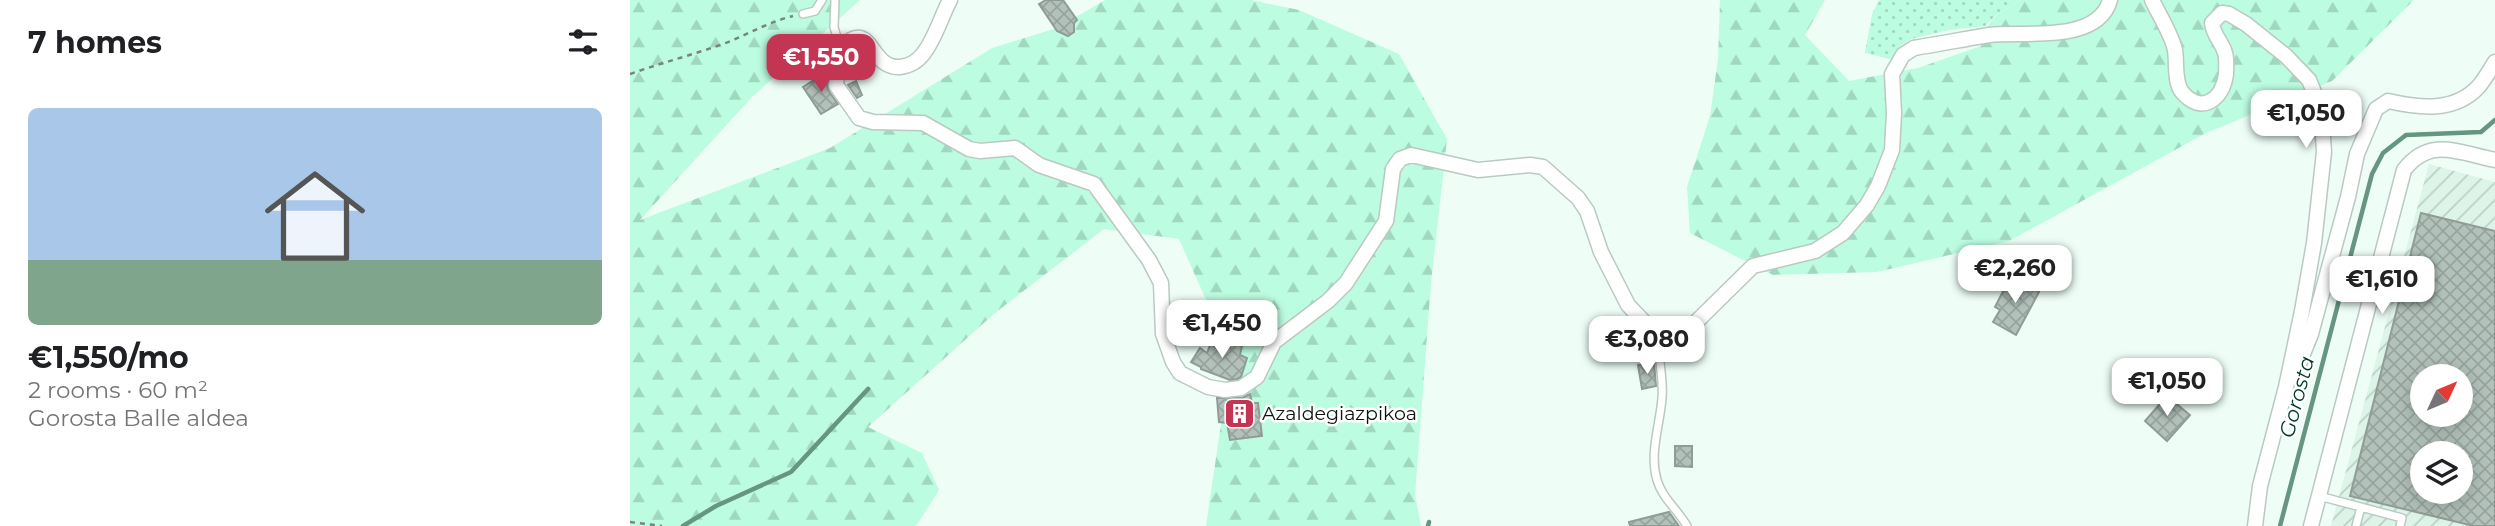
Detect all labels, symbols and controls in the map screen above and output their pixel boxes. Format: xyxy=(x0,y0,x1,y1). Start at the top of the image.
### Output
icon: filters xyxy=(564,23,602,61)
text: 7 homes xyxy=(28,24,162,61)
pin: €1,550 xyxy=(764,34,878,94)
text: €1,550 xyxy=(783,43,859,71)
pin: €1,050 xyxy=(2249,90,2363,150)
text: €1,050 xyxy=(2267,99,2345,127)
icon: home xyxy=(252,153,378,279)
pin: €2,260 xyxy=(1958,246,2072,305)
text: €2,260 xyxy=(1974,254,2056,282)
pin: €1,610 xyxy=(2325,256,2439,316)
text: €1,610 xyxy=(2346,265,2418,293)
pin: €1,450 xyxy=(1165,300,1279,360)
text: €1,450 xyxy=(1182,309,1262,337)
pin: €3,080 xyxy=(1590,316,1704,376)
text: €3,080 xyxy=(1605,325,1689,353)
text: €1,550/mo xyxy=(28,339,189,376)
water label: Gorosta xyxy=(2274,353,2319,440)
pin: €1,050 xyxy=(2110,358,2224,418)
north arrow xyxy=(2410,364,2473,427)
map controls xyxy=(2410,364,2473,504)
text: €1,050 xyxy=(2128,367,2206,395)
text: 2 rooms · 60 m² xyxy=(28,376,208,404)
building icon: Azaldegiazpikoa xyxy=(1222,396,1256,430)
place label: Azaldegiazpikoa xyxy=(1262,402,1417,425)
text: Gorosta Balle aldea xyxy=(28,404,249,432)
button: layers xyxy=(2410,441,2473,504)

